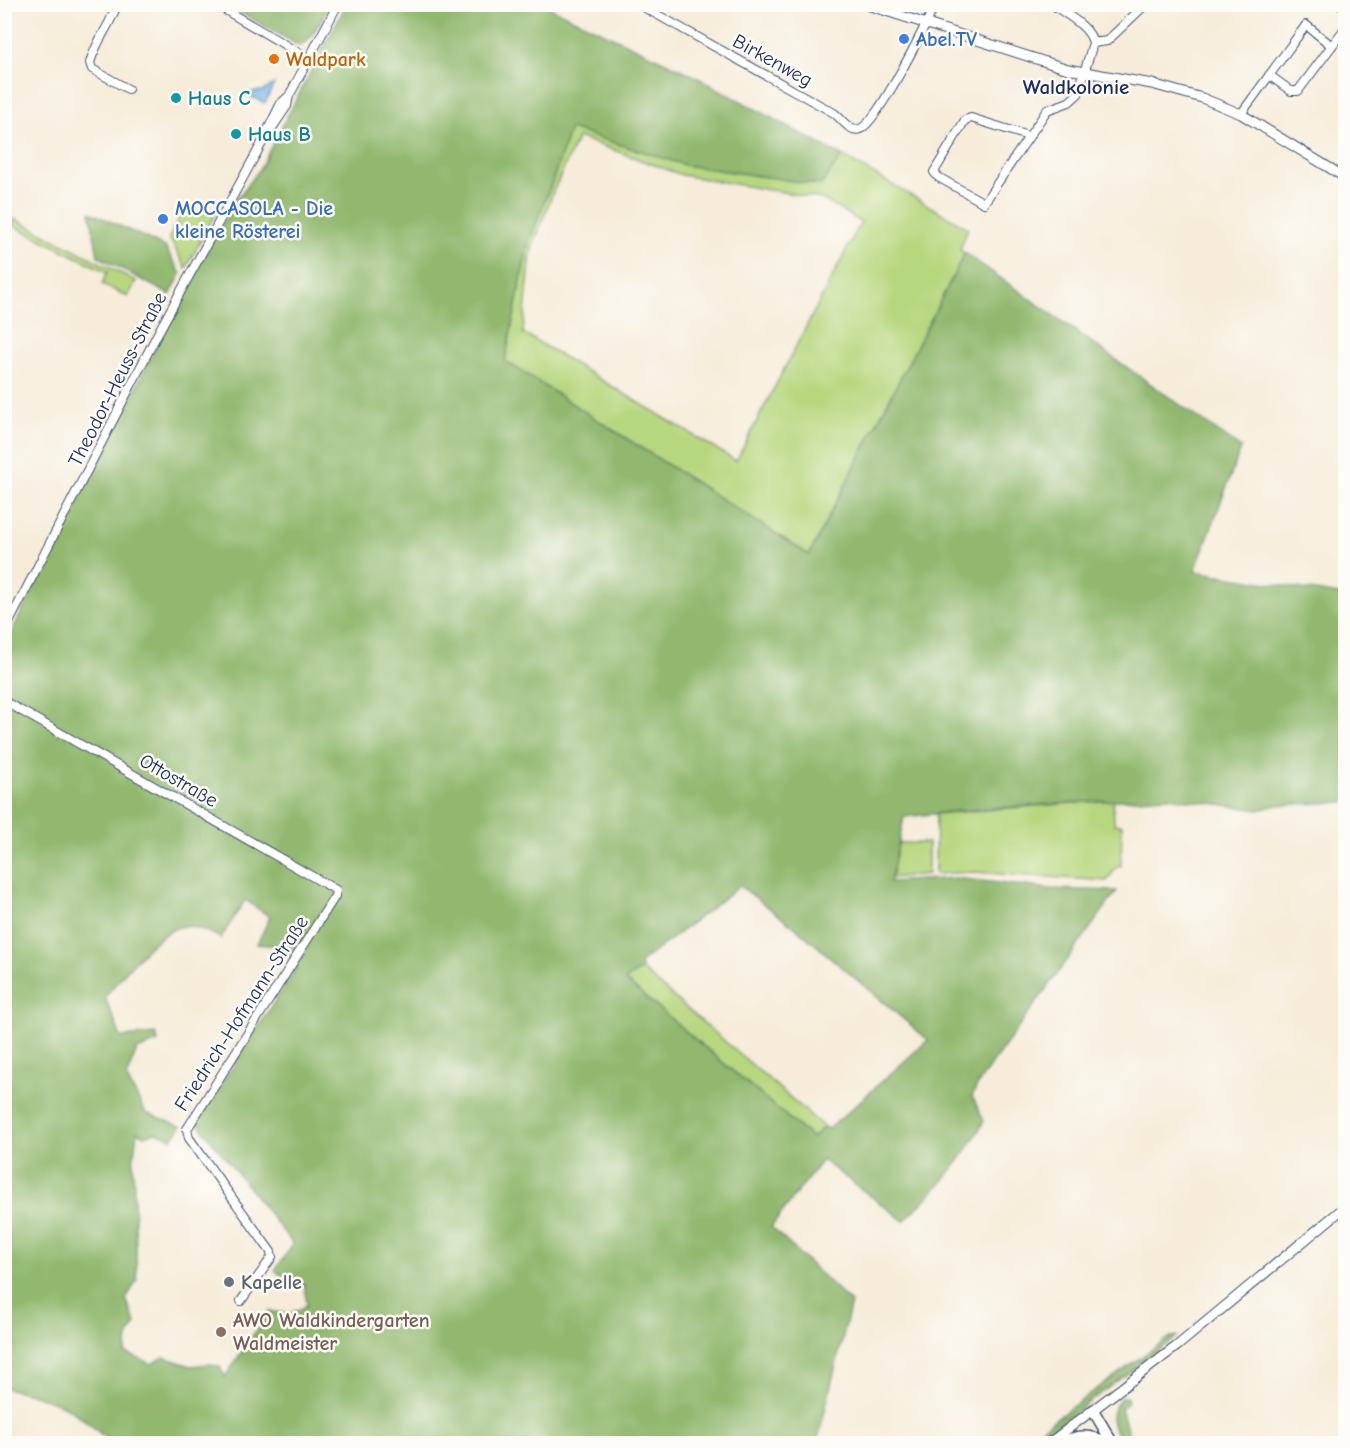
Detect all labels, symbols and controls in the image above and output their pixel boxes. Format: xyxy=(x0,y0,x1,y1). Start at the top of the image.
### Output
place label: Abel.TV xyxy=(916,28,977,51)
street label: Birkenweg xyxy=(729,29,817,92)
marker: Abel.TV xyxy=(897,32,911,46)
place label: Waldpark xyxy=(286,48,366,71)
marker: Waldpark xyxy=(267,52,281,66)
district label: Waldkolonie xyxy=(1023,75,1129,99)
place label: Haus C xyxy=(188,87,250,110)
marker: Haus C xyxy=(169,91,183,105)
place label: Haus B xyxy=(248,123,311,146)
marker: Haus B xyxy=(229,127,243,141)
place label: MOCCASOLA - Die kleine Rösterei xyxy=(175,197,333,243)
marker: MOCCASOLA - Die kleine Rösterei xyxy=(156,212,170,226)
street label: Theodor-Heuss-Straße xyxy=(63,288,171,470)
street label: Ottostraße xyxy=(135,749,222,812)
street label: Friedrich-Hofmann-Straße xyxy=(170,911,313,1115)
place label: Kapelle xyxy=(241,1271,302,1294)
marker: Kapelle xyxy=(222,1275,236,1289)
place label: AWO Waldkindergarten Waldmeister xyxy=(233,1309,430,1355)
marker: AWO Waldkindergarten Waldmeister xyxy=(214,1325,228,1339)

